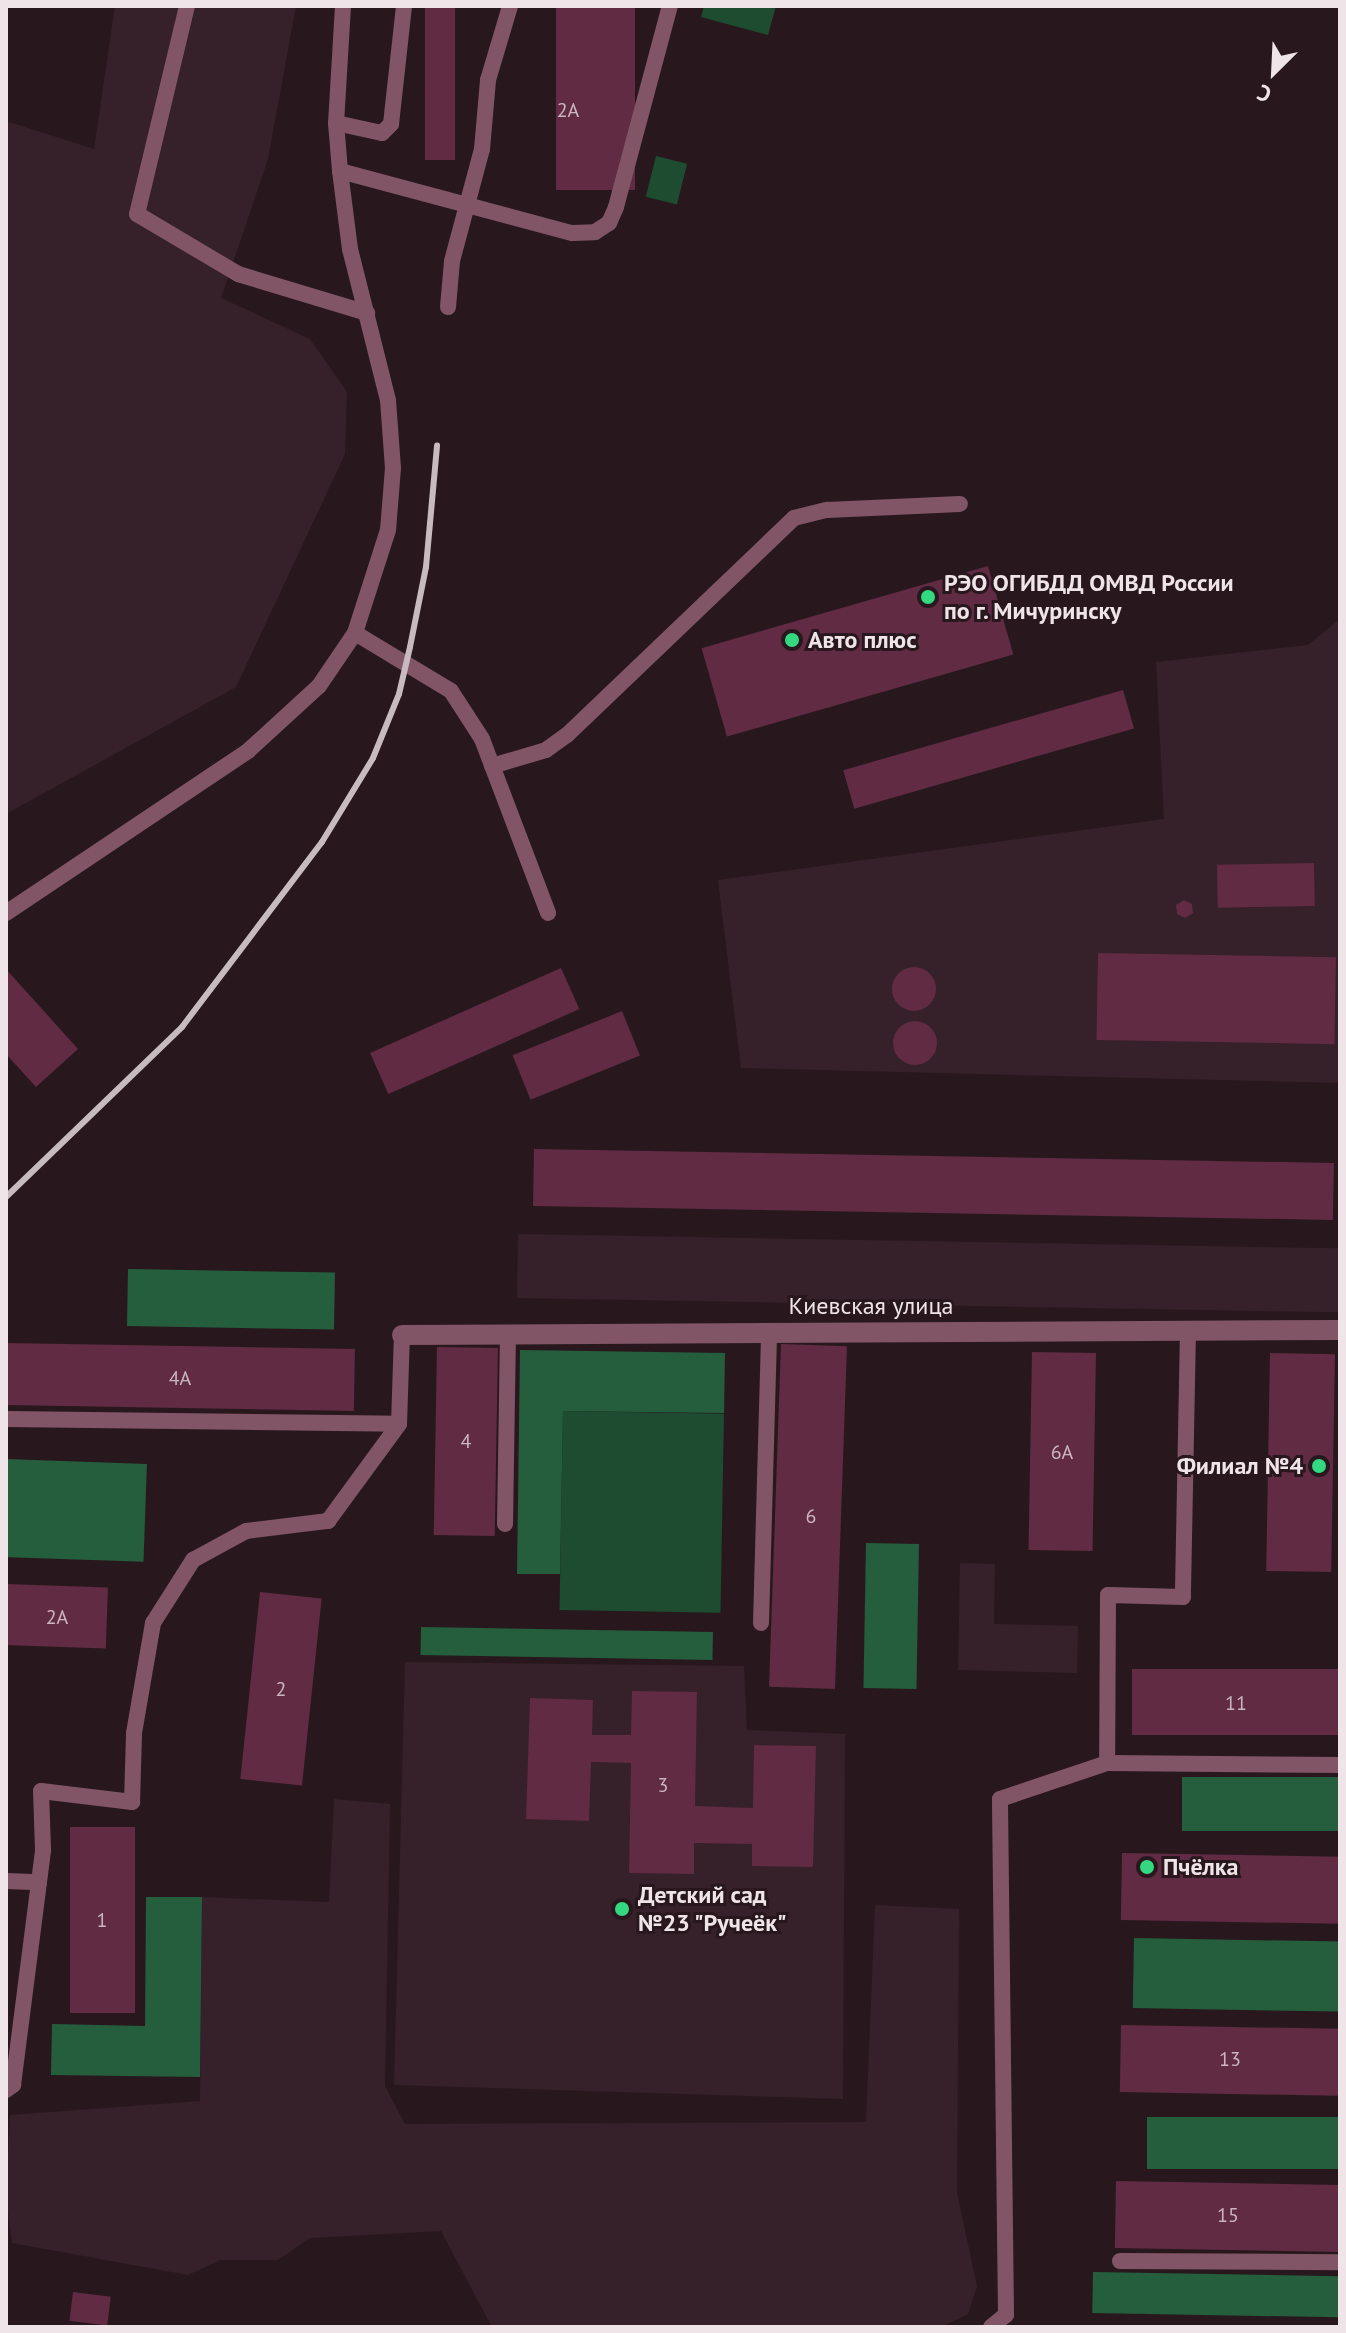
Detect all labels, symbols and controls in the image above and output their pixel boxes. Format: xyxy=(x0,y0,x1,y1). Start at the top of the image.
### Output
north arrow xyxy=(1234,32,1314,112)
text: С xyxy=(1253,79,1276,109)
house number: 2А xyxy=(557,98,579,122)
place label: РЭО ОГИБДД ОМВД России по г. Мичуринску xyxy=(944,569,1235,625)
marker: РЭО ОГИБДД ОМВД России по г. Мичуринску xyxy=(919,588,937,606)
place label: Авто плюс xyxy=(808,626,917,654)
marker: Авто плюс xyxy=(783,631,801,649)
street label: Киевская улица xyxy=(789,1292,953,1320)
house number: 4А xyxy=(169,1366,191,1390)
house number: 4 xyxy=(461,1429,471,1453)
house number: 6А xyxy=(1051,1440,1073,1464)
place label: Филиал №4 xyxy=(1177,1452,1303,1480)
marker: Филиал №4 xyxy=(1310,1457,1328,1475)
house number: 6 xyxy=(806,1504,816,1528)
house number: 2А xyxy=(46,1605,68,1629)
house number: 2 xyxy=(276,1677,286,1701)
house number: 11 xyxy=(1225,1691,1247,1715)
house number: 3 xyxy=(658,1773,668,1797)
place label: Пчёлка xyxy=(1163,1853,1238,1881)
marker: Пчёлка xyxy=(1138,1858,1156,1876)
place label: Детский сад №23 "Ручеёк" xyxy=(638,1881,789,1937)
marker: Детский сад №23 "Ручеёк" xyxy=(613,1900,631,1918)
house number: 1 xyxy=(97,1908,107,1932)
house number: 13 xyxy=(1219,2047,1241,2071)
house number: 15 xyxy=(1217,2203,1239,2227)

